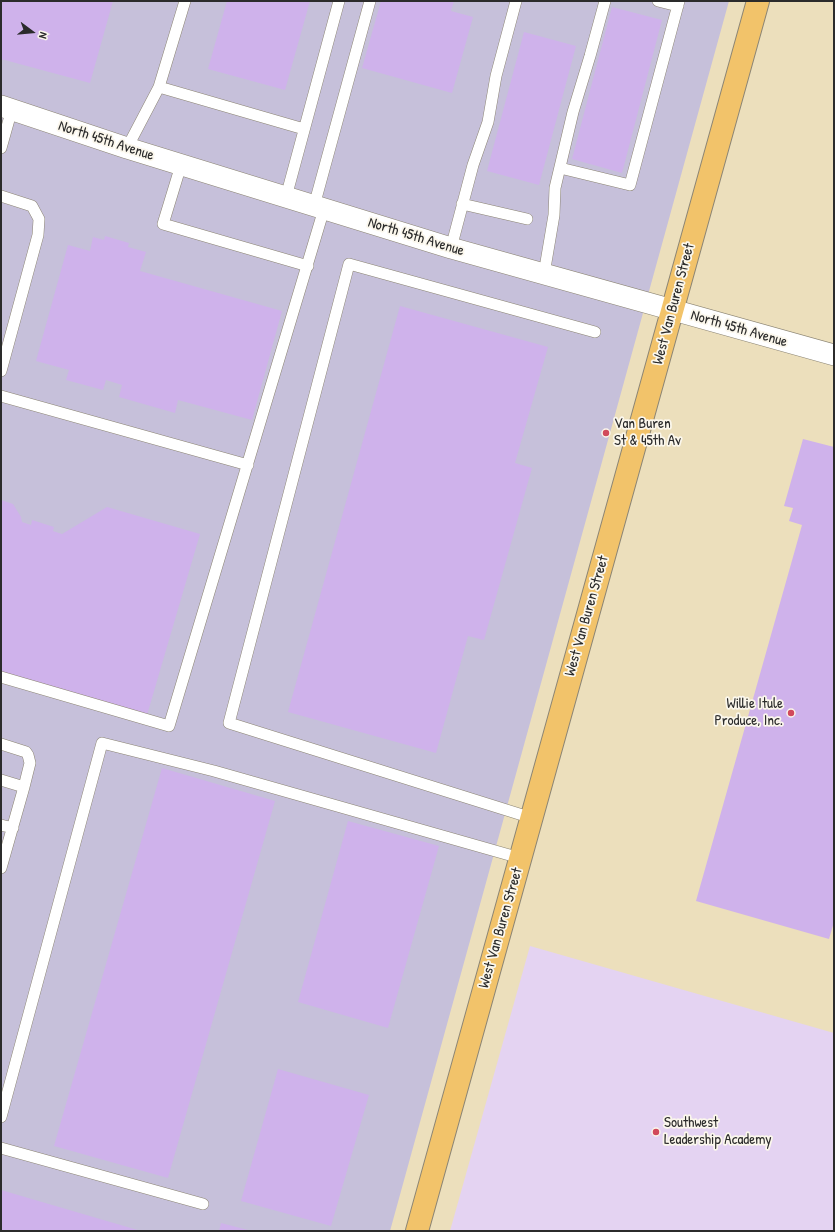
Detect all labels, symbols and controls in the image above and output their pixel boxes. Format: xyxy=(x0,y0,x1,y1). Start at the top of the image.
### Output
north arrow xyxy=(12,12,52,52)
text: N xyxy=(36,31,51,40)
street label: North 45th Avenue xyxy=(56,117,156,165)
street label: North 45th Avenue xyxy=(366,214,466,260)
street label: West Van Buren Street xyxy=(649,241,699,367)
street label: North 45th Avenue xyxy=(689,307,789,351)
place label: Van Buren St & 45th Av xyxy=(614,415,681,450)
marker: Van Buren St & 45th Av xyxy=(601,428,611,438)
street label: West Van Buren Street xyxy=(561,554,613,678)
place label: Willie Itule Produce, Inc. xyxy=(715,695,783,730)
marker: Willie Itule Produce, Inc. xyxy=(786,708,796,718)
street label: West Van Buren Street xyxy=(475,866,527,990)
place label: Southwest Leadership Academy xyxy=(664,1114,772,1149)
marker: Southwest Leadership Academy xyxy=(651,1127,661,1137)

